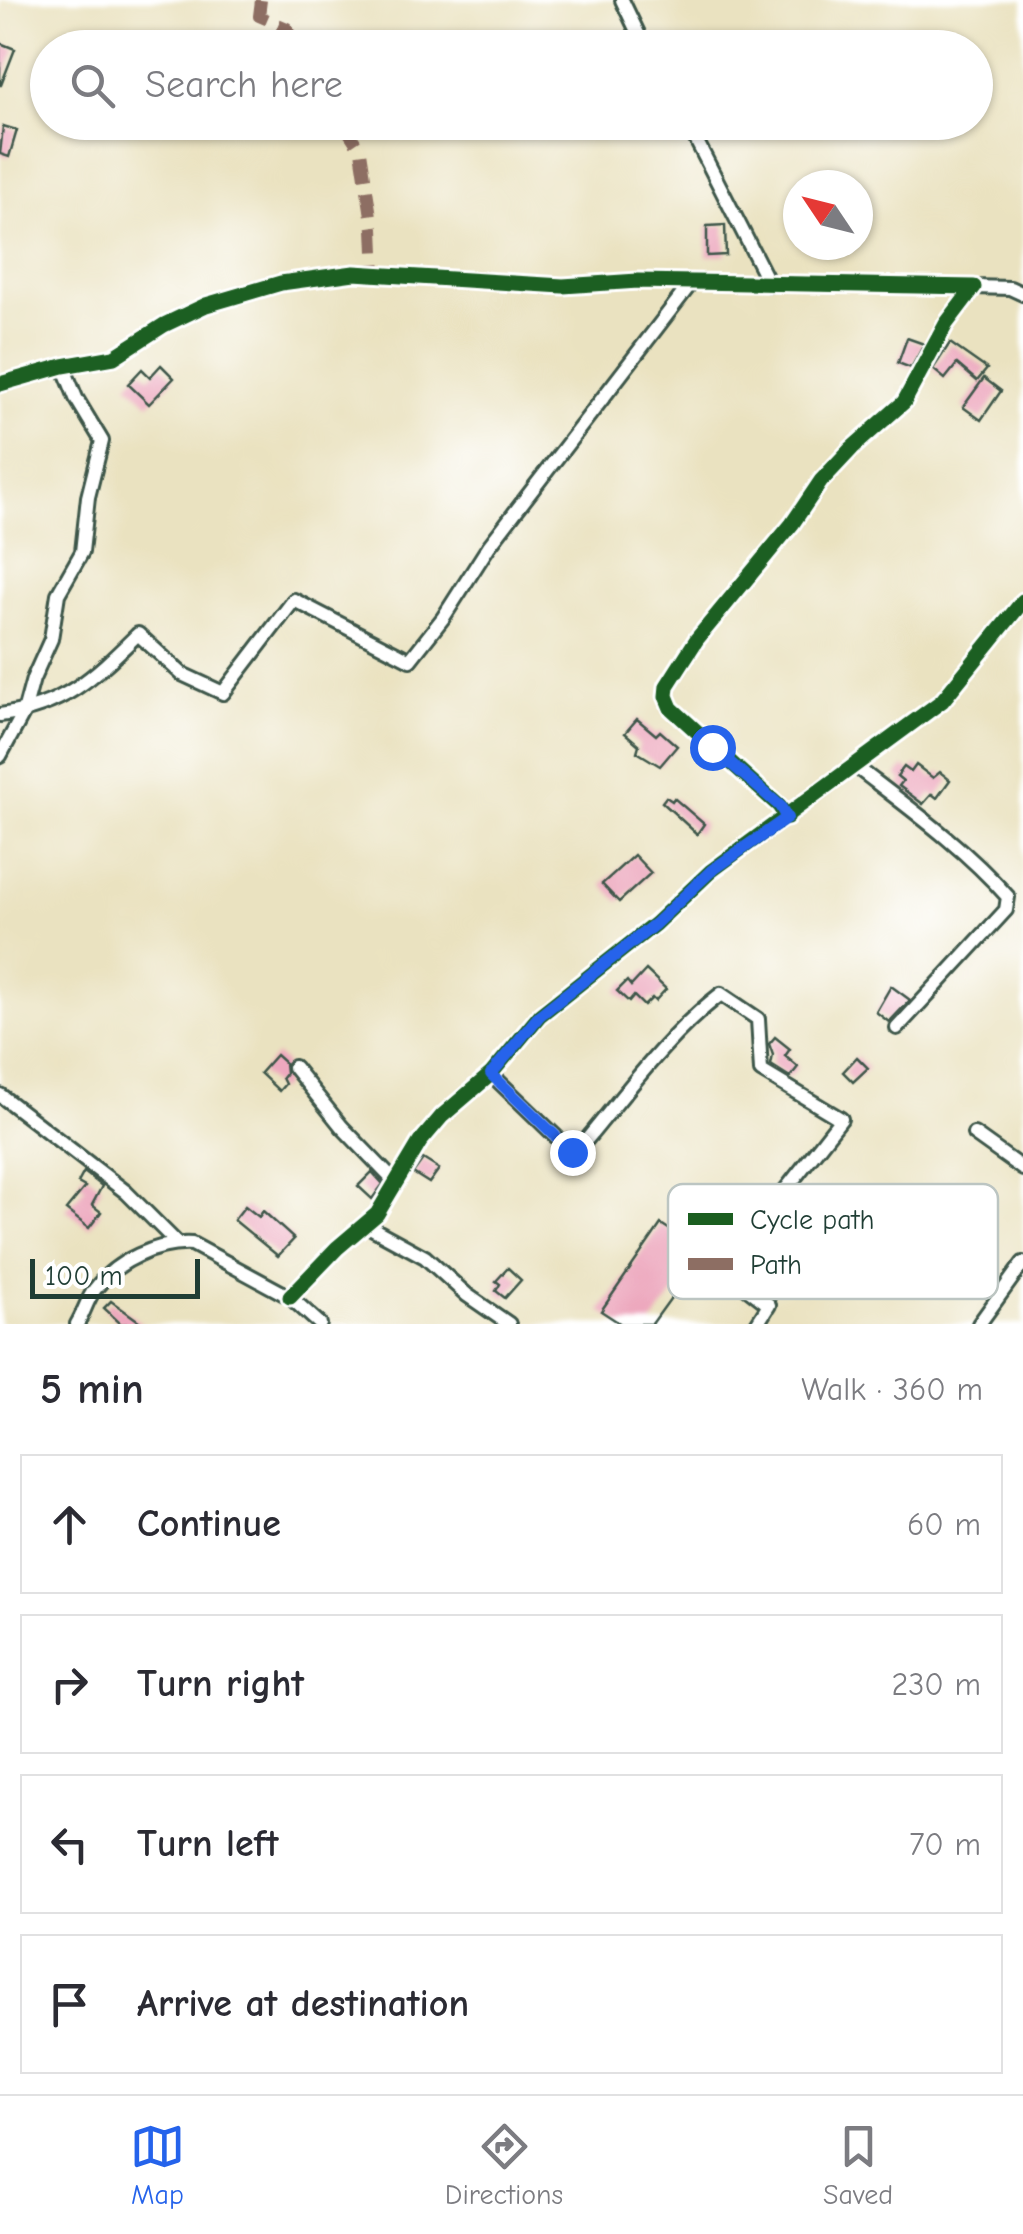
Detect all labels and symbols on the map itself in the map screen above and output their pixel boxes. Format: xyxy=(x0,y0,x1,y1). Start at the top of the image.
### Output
north arrow xyxy=(783,170,873,260)
route start xyxy=(690,725,736,771)
route end xyxy=(550,1130,596,1176)
legend xyxy=(668,1184,998,1299)
text: Cycle path xyxy=(750,1204,875,1236)
text: Path xyxy=(750,1249,802,1281)
scale bar xyxy=(30,1254,200,1298)

